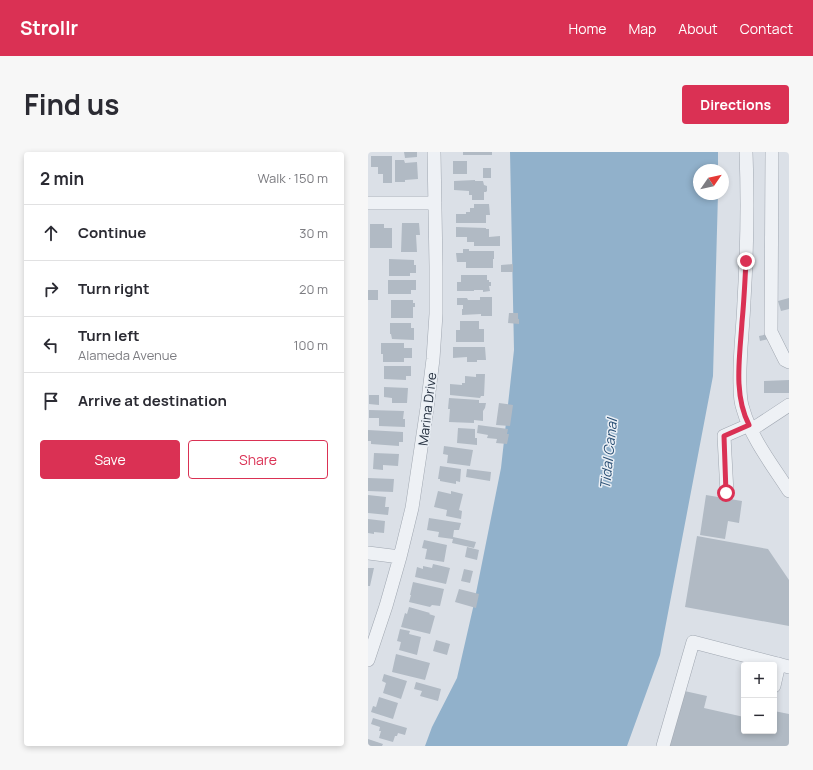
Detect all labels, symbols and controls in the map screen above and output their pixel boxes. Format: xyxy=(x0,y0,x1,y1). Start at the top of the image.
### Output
text: Strollr xyxy=(20,15,78,41)
text: Home xyxy=(569,19,606,38)
text: Map xyxy=(628,19,656,38)
text: About xyxy=(678,19,718,38)
text: Contact xyxy=(740,19,793,38)
text: Find us xyxy=(24,85,119,123)
button: Directions xyxy=(682,85,789,124)
north arrow xyxy=(693,164,729,200)
text: 2 min xyxy=(40,167,84,190)
text: Walk · 150 m xyxy=(257,169,328,187)
icon: ahead xyxy=(40,222,62,244)
text: Continue xyxy=(78,222,146,243)
text: 30 m xyxy=(299,224,328,242)
route end xyxy=(737,252,755,270)
icon: right xyxy=(40,278,62,300)
text: Turn right xyxy=(78,278,149,299)
text: 20 m xyxy=(299,280,328,298)
text: Turn left xyxy=(78,325,140,346)
icon: left xyxy=(40,334,62,356)
text: 100 m xyxy=(293,336,328,354)
text: Alameda Avenue xyxy=(78,346,177,364)
street label: Marina Drive xyxy=(414,371,440,447)
icon: arrive xyxy=(40,390,62,412)
text: Arrive at destination xyxy=(78,390,227,411)
water label: Tidal Canal xyxy=(595,416,621,490)
button: Save xyxy=(40,440,180,479)
button: Share xyxy=(188,440,328,479)
route start xyxy=(717,484,735,502)
map controls xyxy=(741,662,777,734)
button: + xyxy=(741,662,777,698)
button: − xyxy=(741,698,777,734)

